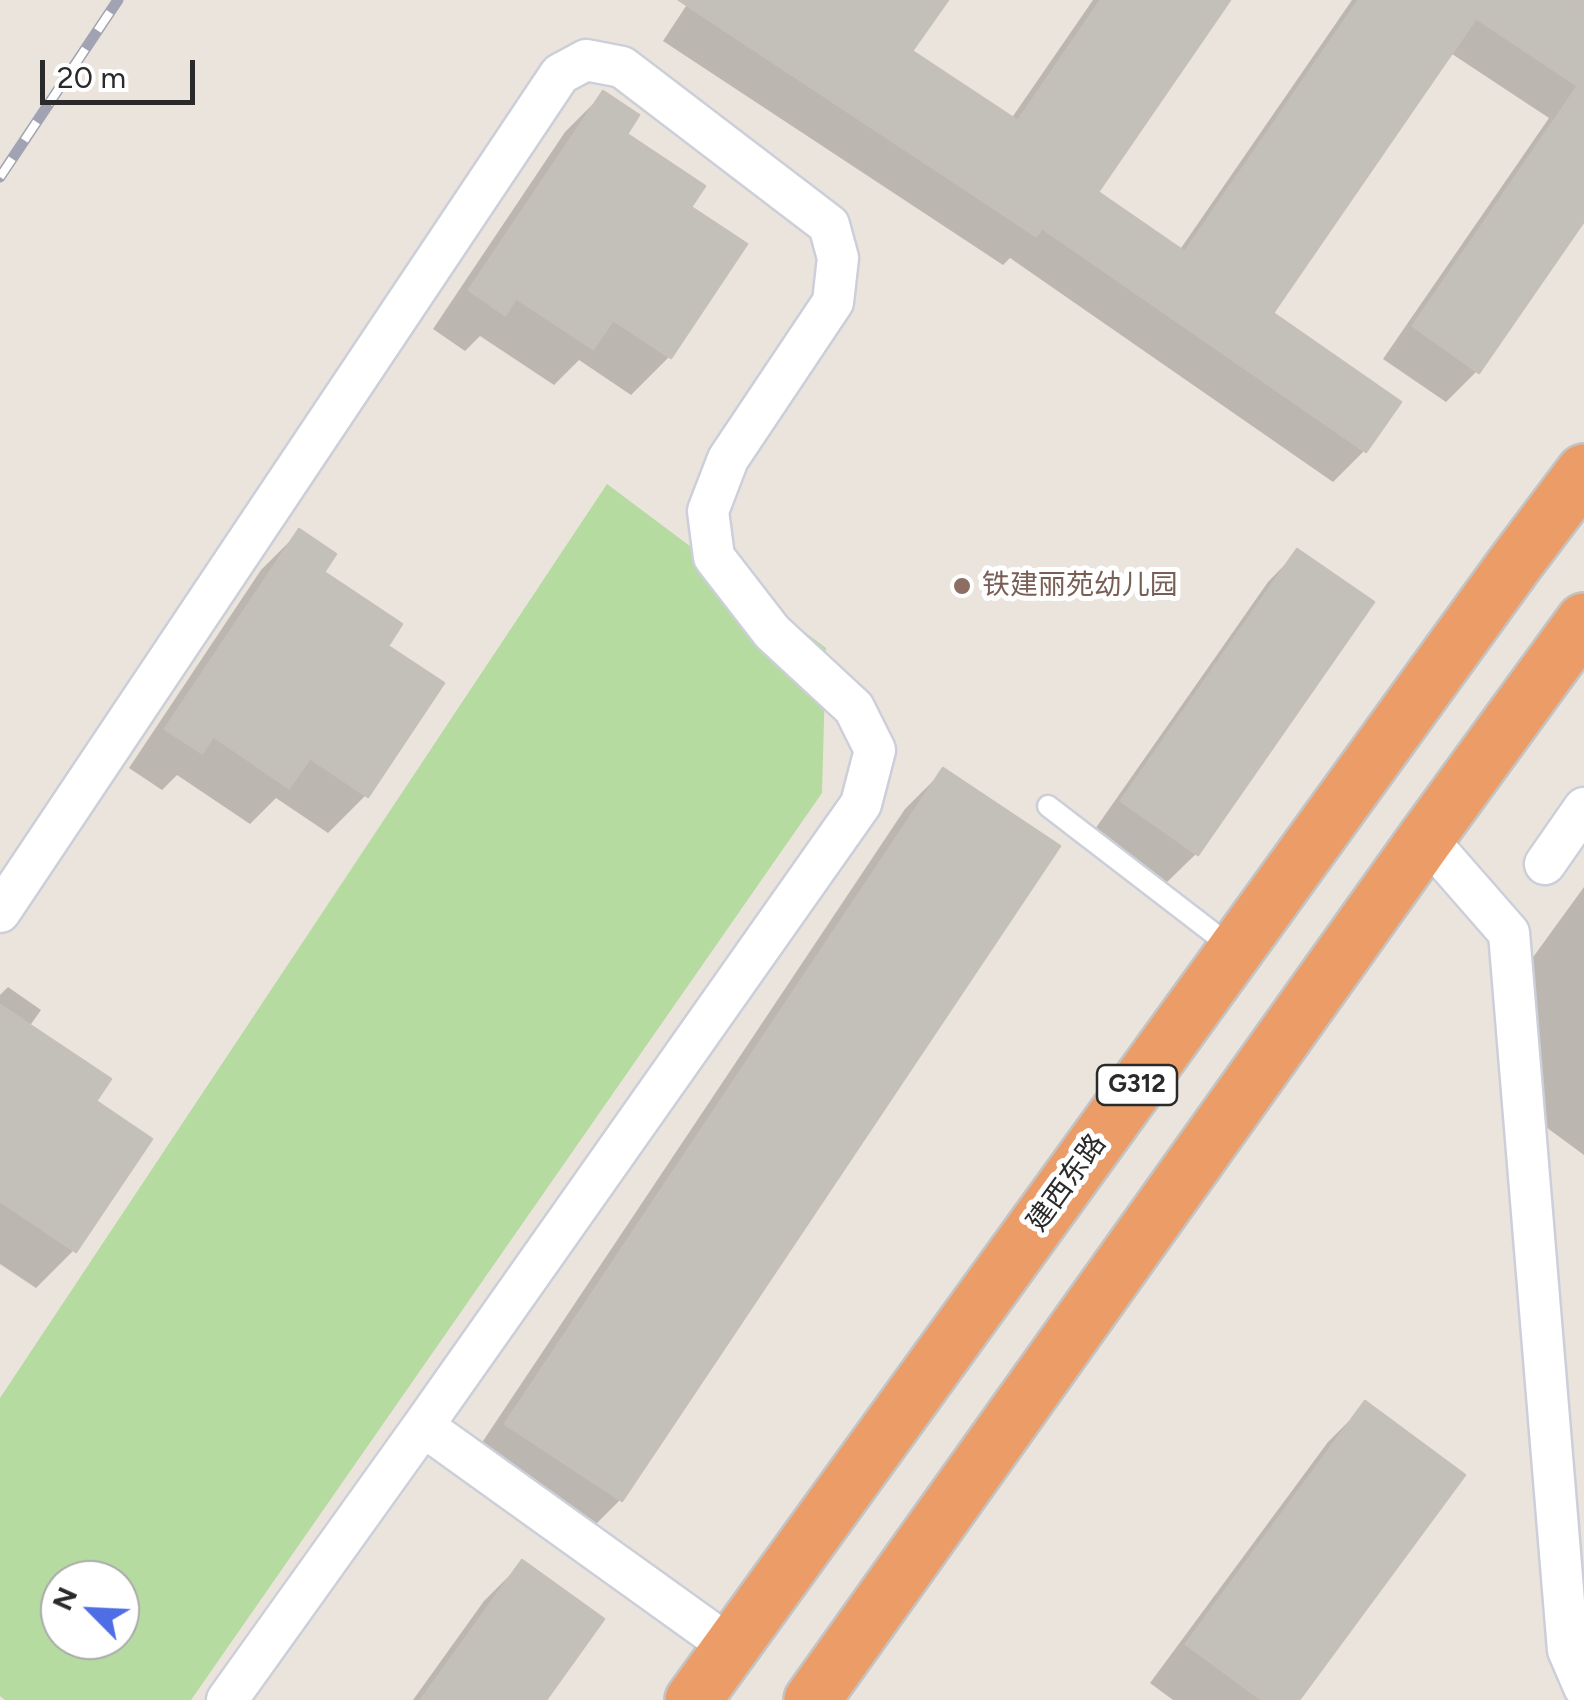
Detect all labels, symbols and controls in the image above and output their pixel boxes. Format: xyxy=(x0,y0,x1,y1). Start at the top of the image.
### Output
scale bar xyxy=(45,40,200,102)
text: 20 m xyxy=(57,59,126,96)
place label: 铁建丽苑幼儿园 xyxy=(982,569,1178,603)
marker: 铁建丽苑幼儿园 xyxy=(951,575,973,597)
road number: G312 xyxy=(1097,1065,1177,1105)
street label: 建西东路 xyxy=(1020,1128,1114,1238)
north arrow xyxy=(40,1560,140,1660)
text: N xyxy=(44,1582,84,1615)

